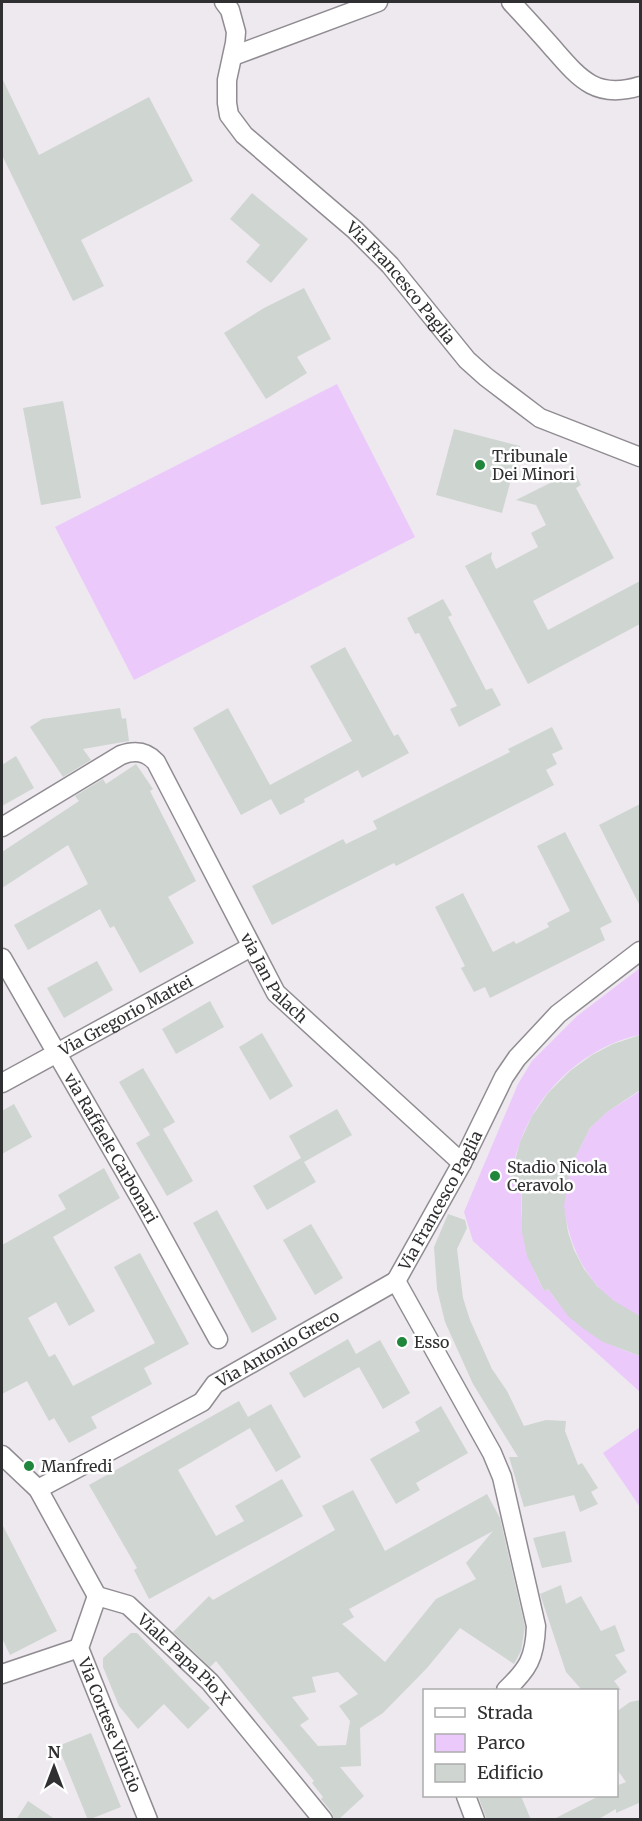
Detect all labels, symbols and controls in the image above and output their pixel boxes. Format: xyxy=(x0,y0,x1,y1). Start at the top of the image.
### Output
street label: Via Francesco Paglia xyxy=(342,217,460,348)
place label: Tribunale Dei Minori xyxy=(492,446,575,484)
marker: Tribunale Dei Minori xyxy=(473,458,487,472)
street label: via Jan Palach xyxy=(236,928,312,1027)
street label: Via Gregorio Mattei xyxy=(55,971,196,1060)
street label: via Raffaele Carbonari xyxy=(60,1068,162,1227)
street label: Via Francesco Paglia xyxy=(394,1127,486,1275)
place label: Stadio Nicola Ceravolo xyxy=(507,1157,608,1195)
marker: Stadio Nicola Ceravolo xyxy=(488,1169,502,1183)
street label: Via Antonio Greco xyxy=(212,1306,343,1392)
place label: Esso xyxy=(414,1332,449,1352)
marker: Esso xyxy=(395,1335,409,1349)
place label: Manfredi xyxy=(41,1456,112,1476)
marker: Manfredi xyxy=(22,1459,36,1473)
street label: Viale Papa Pio X xyxy=(133,1609,235,1709)
street label: Via Cortese Vinicio xyxy=(74,1654,146,1795)
legend xyxy=(423,1689,618,1797)
text: Strada xyxy=(477,1701,533,1724)
text: Parco xyxy=(477,1731,525,1754)
north arrow xyxy=(24,1737,84,1797)
text: N xyxy=(48,1742,61,1762)
text: Edificio xyxy=(477,1761,543,1784)

